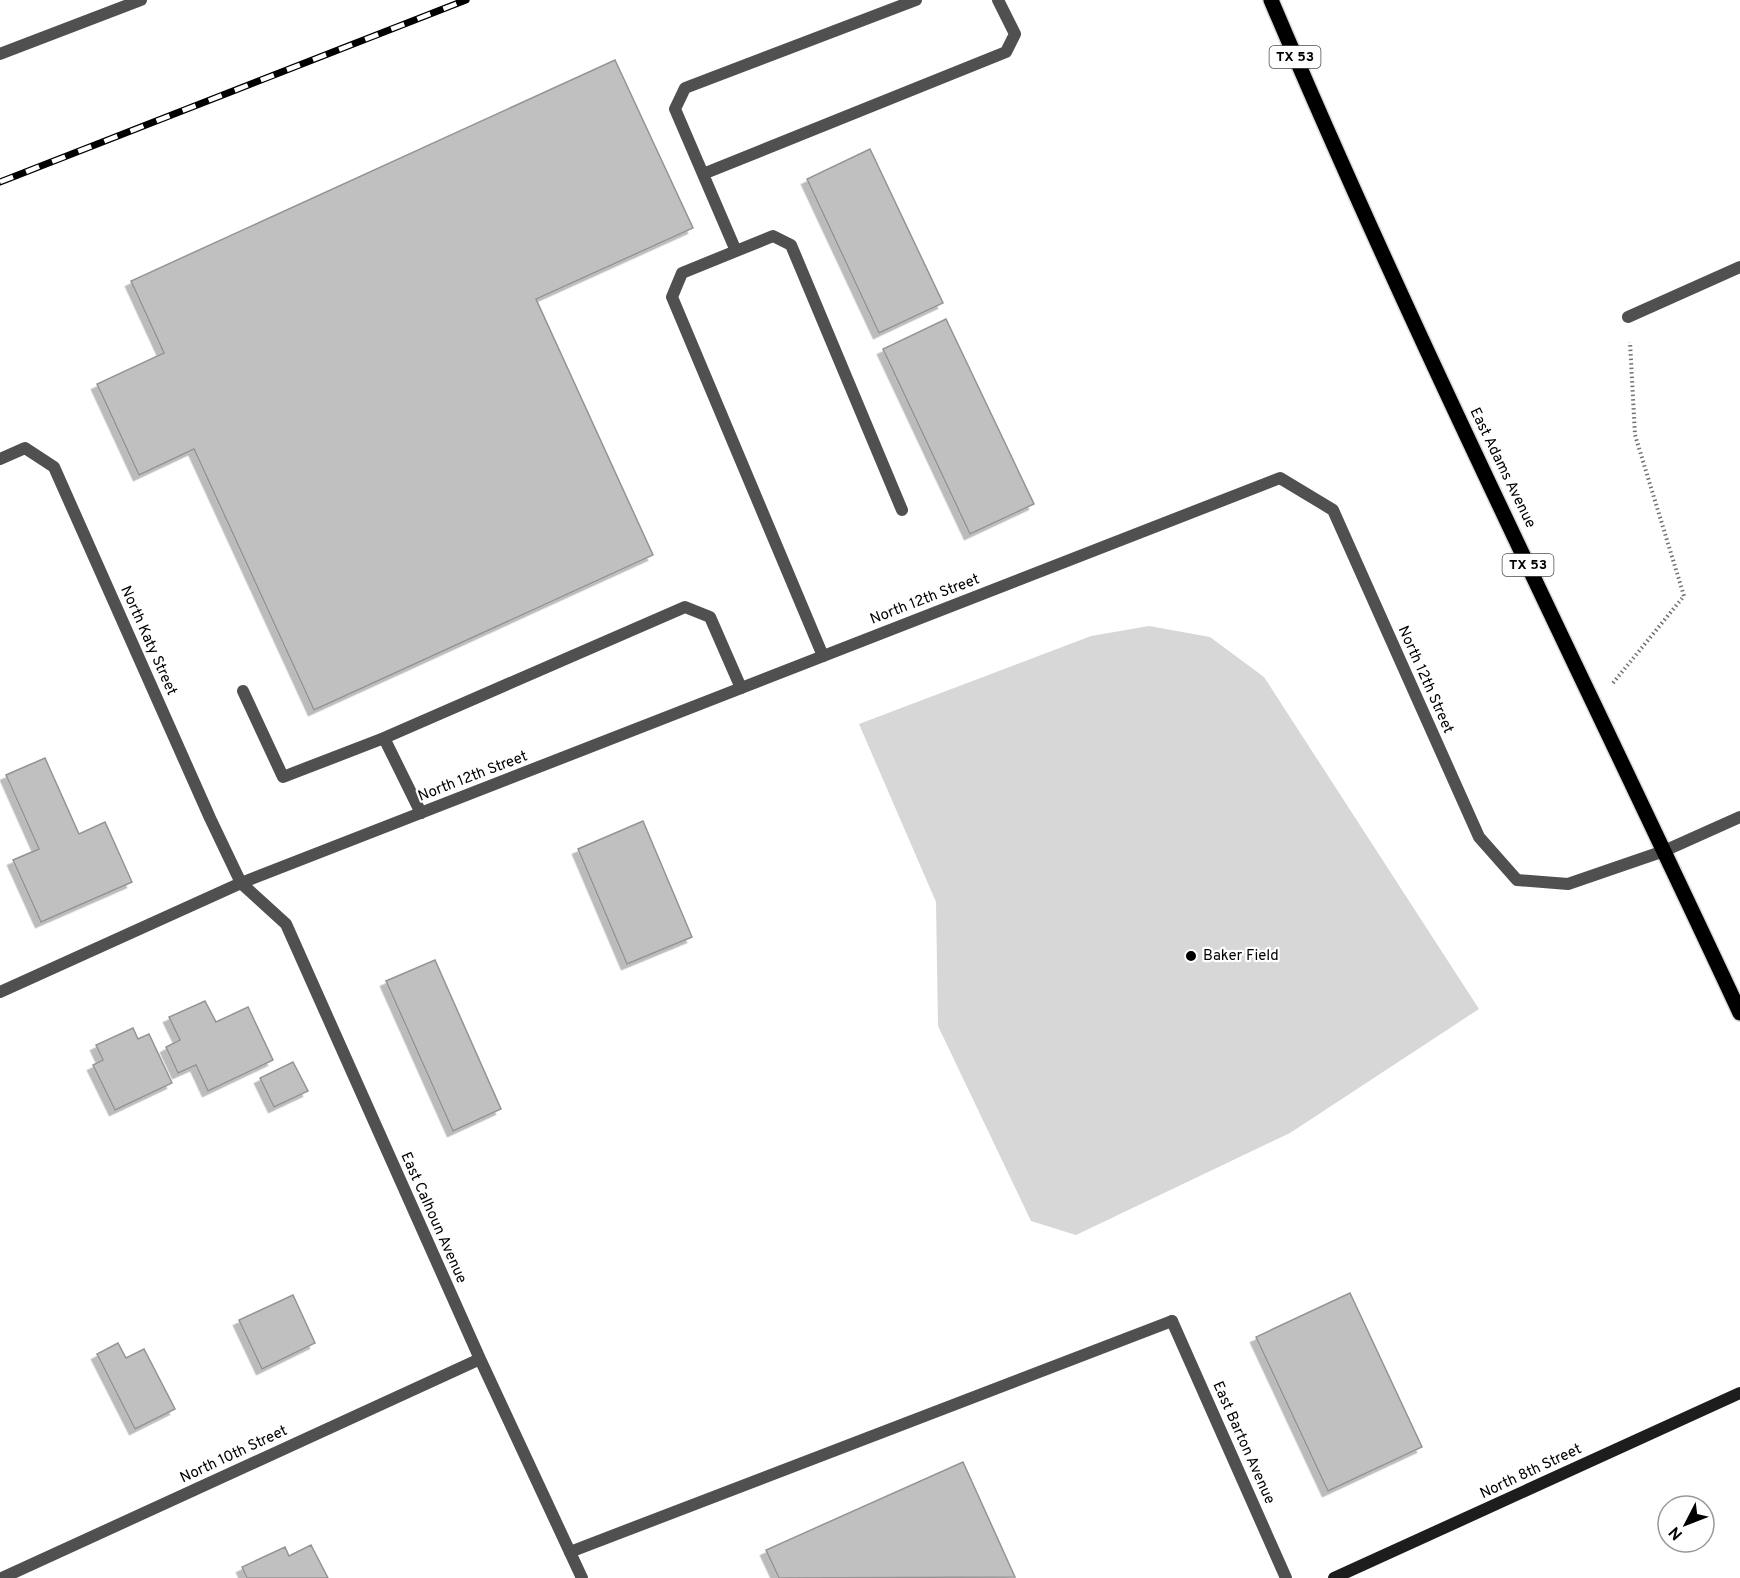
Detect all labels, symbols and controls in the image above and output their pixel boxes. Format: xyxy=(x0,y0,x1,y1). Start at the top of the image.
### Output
road number: TX 53 xyxy=(1270,46,1320,68)
street label: East Adams Avenue xyxy=(1465,405,1539,531)
road number: TX 53 xyxy=(1502,554,1553,576)
street label: North 12th Street xyxy=(868,570,982,630)
street label: North Katy Street xyxy=(115,583,181,699)
street label: North 12th Street xyxy=(1393,623,1457,737)
street label: North 12th Street xyxy=(416,747,530,807)
place label: Baker Field xyxy=(1203,947,1279,966)
marker: Baker Field xyxy=(1184,949,1198,963)
street label: East Calhoun Avenue xyxy=(396,1149,470,1287)
street label: East Barton Avenue xyxy=(1207,1379,1279,1507)
street label: North 10th Street xyxy=(177,1422,291,1488)
street label: North 8th Street xyxy=(1477,1440,1585,1504)
north arrow xyxy=(1656,1494,1716,1554)
text: N xyxy=(1665,1522,1688,1544)

